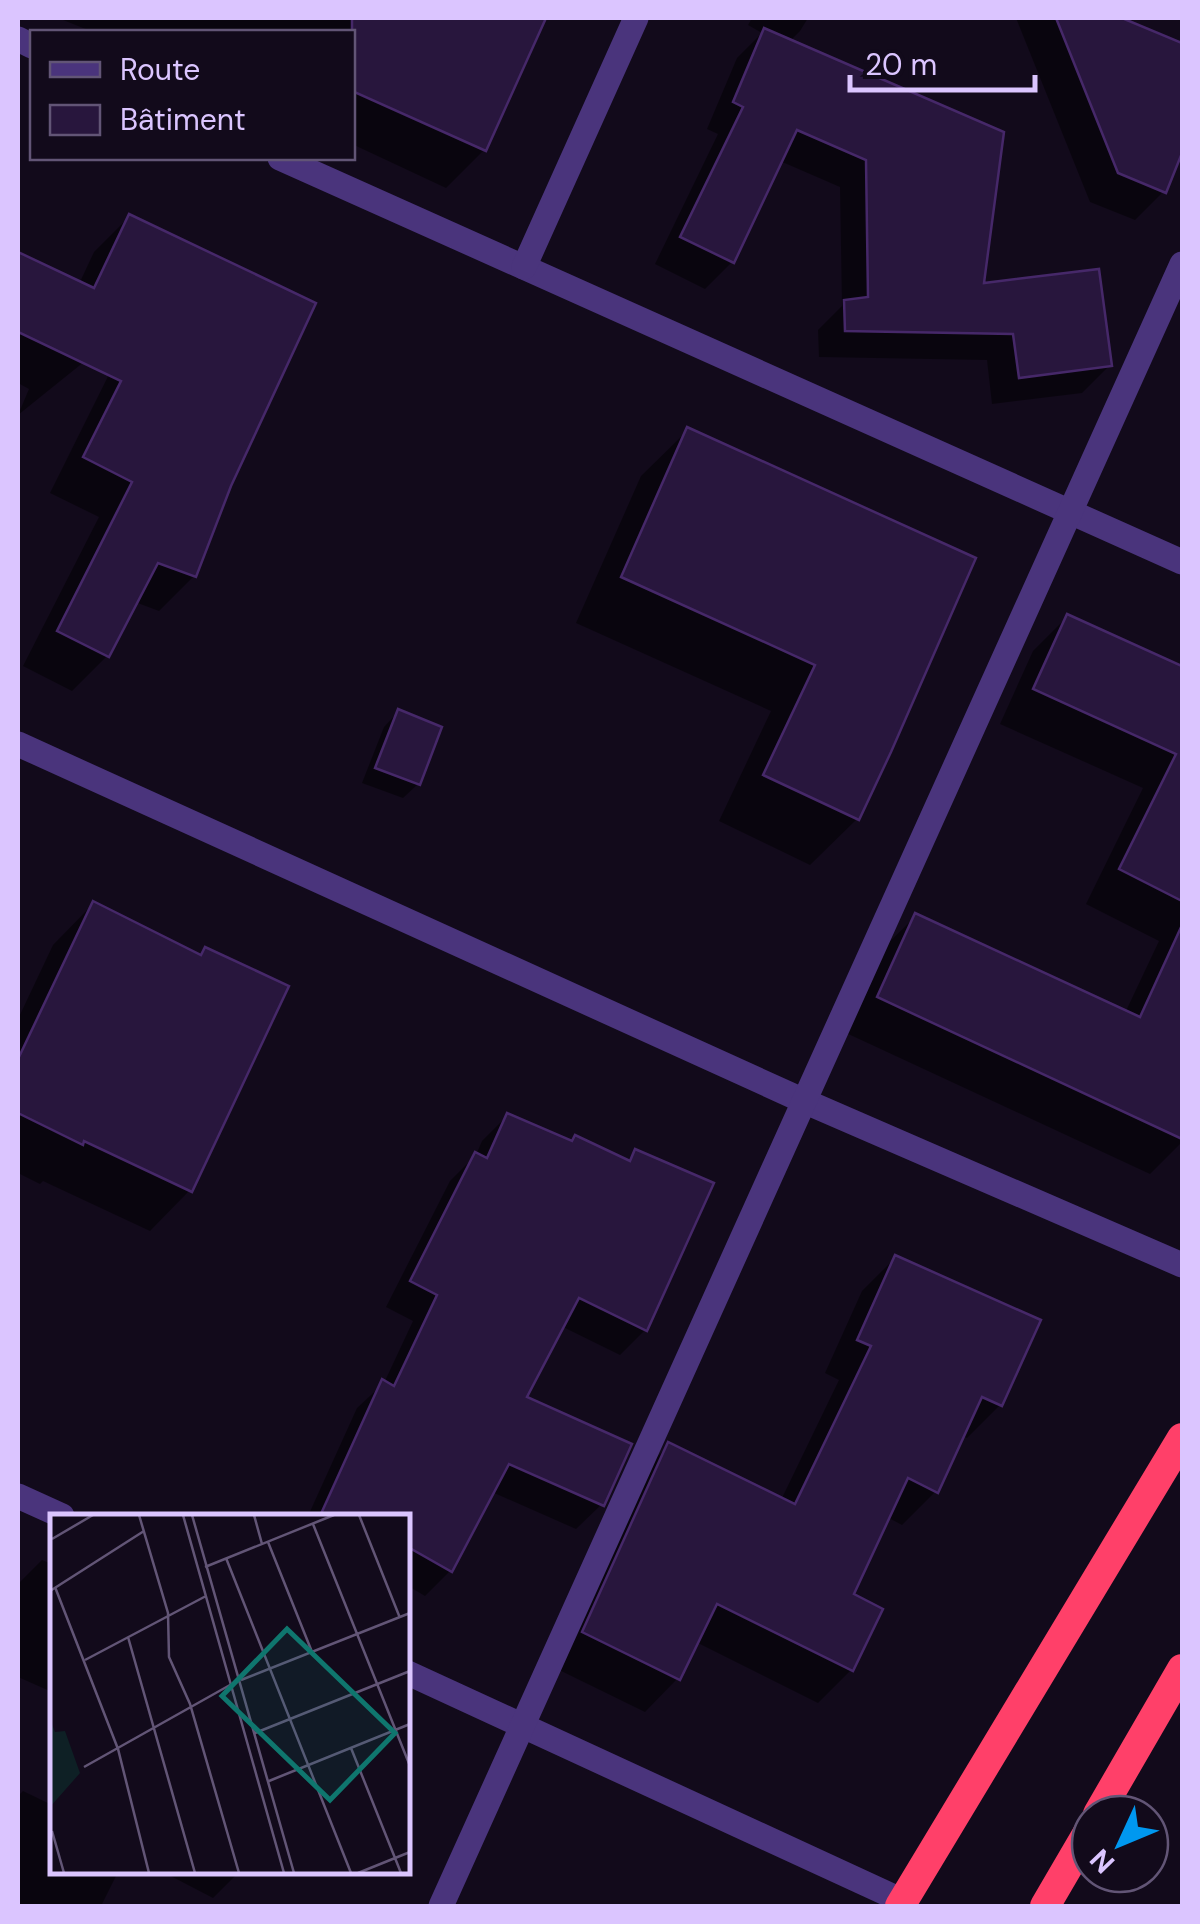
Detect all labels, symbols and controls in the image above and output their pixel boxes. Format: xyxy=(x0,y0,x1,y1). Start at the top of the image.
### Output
legend xyxy=(30,30,355,160)
scale bar xyxy=(850,30,1035,92)
text: 20 m xyxy=(865,45,937,84)
text: Route xyxy=(120,50,200,89)
text: Bâtiment xyxy=(120,100,246,139)
inset map xyxy=(50,1514,410,1874)
north arrow xyxy=(1070,1794,1170,1894)
text: N xyxy=(1082,1841,1123,1881)

